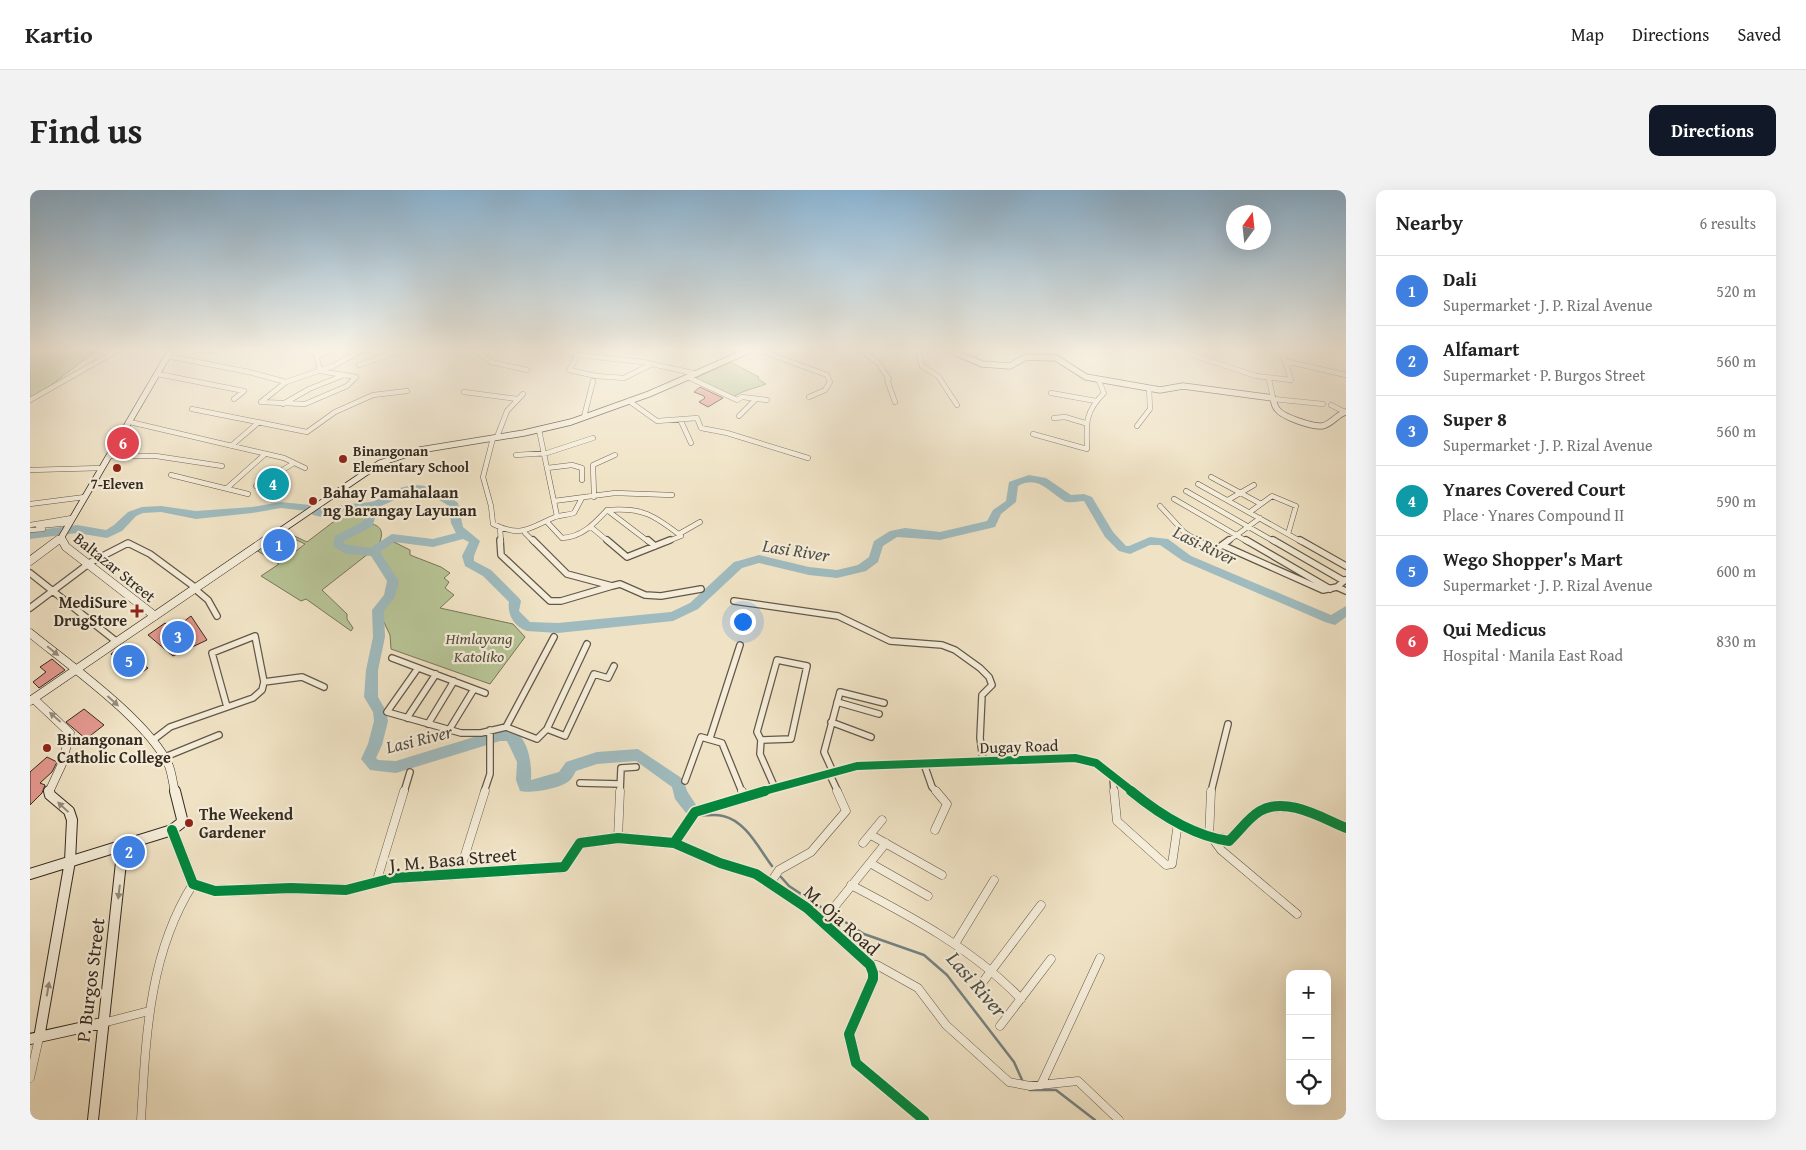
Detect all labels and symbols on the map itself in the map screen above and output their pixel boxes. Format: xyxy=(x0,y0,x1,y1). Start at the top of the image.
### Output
north arrow xyxy=(1226,205,1271,250)
pin: 6 xyxy=(107,424,139,462)
place label: Binangonan Elementary School xyxy=(353,441,470,477)
marker: Binangonan Elementary School xyxy=(337,453,349,465)
marker: 7-Eleven xyxy=(111,462,123,474)
pin: 4 xyxy=(257,465,289,503)
place label: 7-Eleven xyxy=(90,474,144,494)
place label: Bahay Pamahalaan ng Barangay Layunan xyxy=(323,480,477,522)
marker: Bahay Pamahalaan ng Barangay Layunan xyxy=(307,495,319,507)
water label: Lasi River xyxy=(1168,518,1242,573)
street label: Baltazar Street xyxy=(69,526,161,608)
pin: 1 xyxy=(263,526,295,564)
water label: Lasi River xyxy=(760,531,833,569)
place label: MediSure DrugStore xyxy=(54,590,127,632)
marker: MediSure DrugStore xyxy=(131,605,143,617)
your location xyxy=(730,609,756,635)
pin: 3 xyxy=(162,618,194,656)
park label: Himlayang Katoliko xyxy=(445,626,513,668)
pin: 5 xyxy=(113,642,145,680)
one-way arrow xyxy=(46,646,59,657)
one-way arrow xyxy=(107,696,120,707)
one-way arrow xyxy=(50,711,62,723)
water label: Lasi River xyxy=(382,717,456,761)
place label: Binangonan Catholic College xyxy=(57,727,171,769)
street label: Dugay Road xyxy=(979,733,1059,759)
marker: Binangonan Catholic College xyxy=(41,742,53,754)
one-way arrow xyxy=(57,801,69,813)
place label: The Weekend Gardener xyxy=(199,802,294,844)
marker: The Weekend Gardener xyxy=(183,817,195,829)
pin: 2 xyxy=(113,833,145,871)
street label: J. M. Basa Street xyxy=(386,839,518,879)
street label: M. Oja Road xyxy=(798,878,887,962)
one-way arrow xyxy=(115,884,123,900)
street label: P. Burgos Street xyxy=(68,916,112,1044)
water label: Lasi River xyxy=(939,943,1015,1025)
one-way arrow xyxy=(44,981,52,997)

